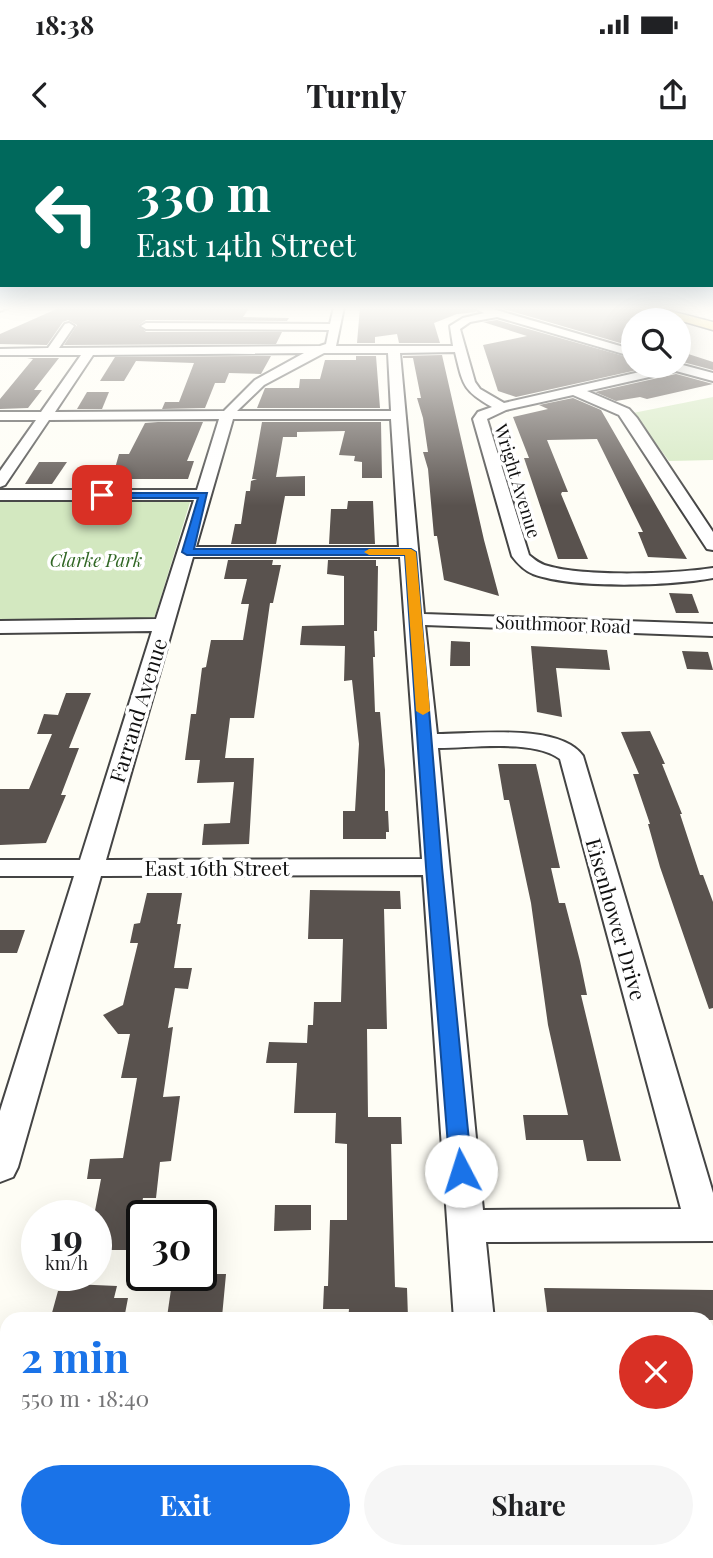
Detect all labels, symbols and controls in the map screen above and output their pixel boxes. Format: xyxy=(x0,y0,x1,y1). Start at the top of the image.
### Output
text: 18:38 xyxy=(35,7,94,42)
text: Turnly xyxy=(306,73,407,116)
icon: back xyxy=(21,76,59,114)
icon: share xyxy=(654,76,692,114)
text: 330 m xyxy=(136,159,271,224)
icon: left xyxy=(21,168,112,259)
text: East 14th Street xyxy=(136,222,356,265)
map controls xyxy=(621,308,691,378)
button: search xyxy=(621,308,691,378)
street label: Wright Avenue xyxy=(489,420,547,541)
pin xyxy=(72,465,132,525)
icon: arrive xyxy=(83,476,121,514)
park label: Clarke Park xyxy=(50,548,142,572)
street label: Southmoor Road xyxy=(495,610,632,638)
street label: Farrand Avenue xyxy=(102,634,172,786)
street label: Eisenhower Drive xyxy=(580,835,654,1003)
street label: East 16th Street xyxy=(145,853,290,881)
position arrow xyxy=(424,1134,498,1208)
speed limit sign: 30 xyxy=(126,1200,217,1291)
text: 19 xyxy=(50,1213,83,1260)
text: km/h xyxy=(45,1251,88,1275)
text: 2 min xyxy=(21,1328,129,1384)
button: close xyxy=(619,1335,693,1409)
text: 550 m · 18:40 xyxy=(21,1382,149,1413)
button: Exit xyxy=(21,1465,350,1545)
button: Share xyxy=(364,1465,693,1545)

